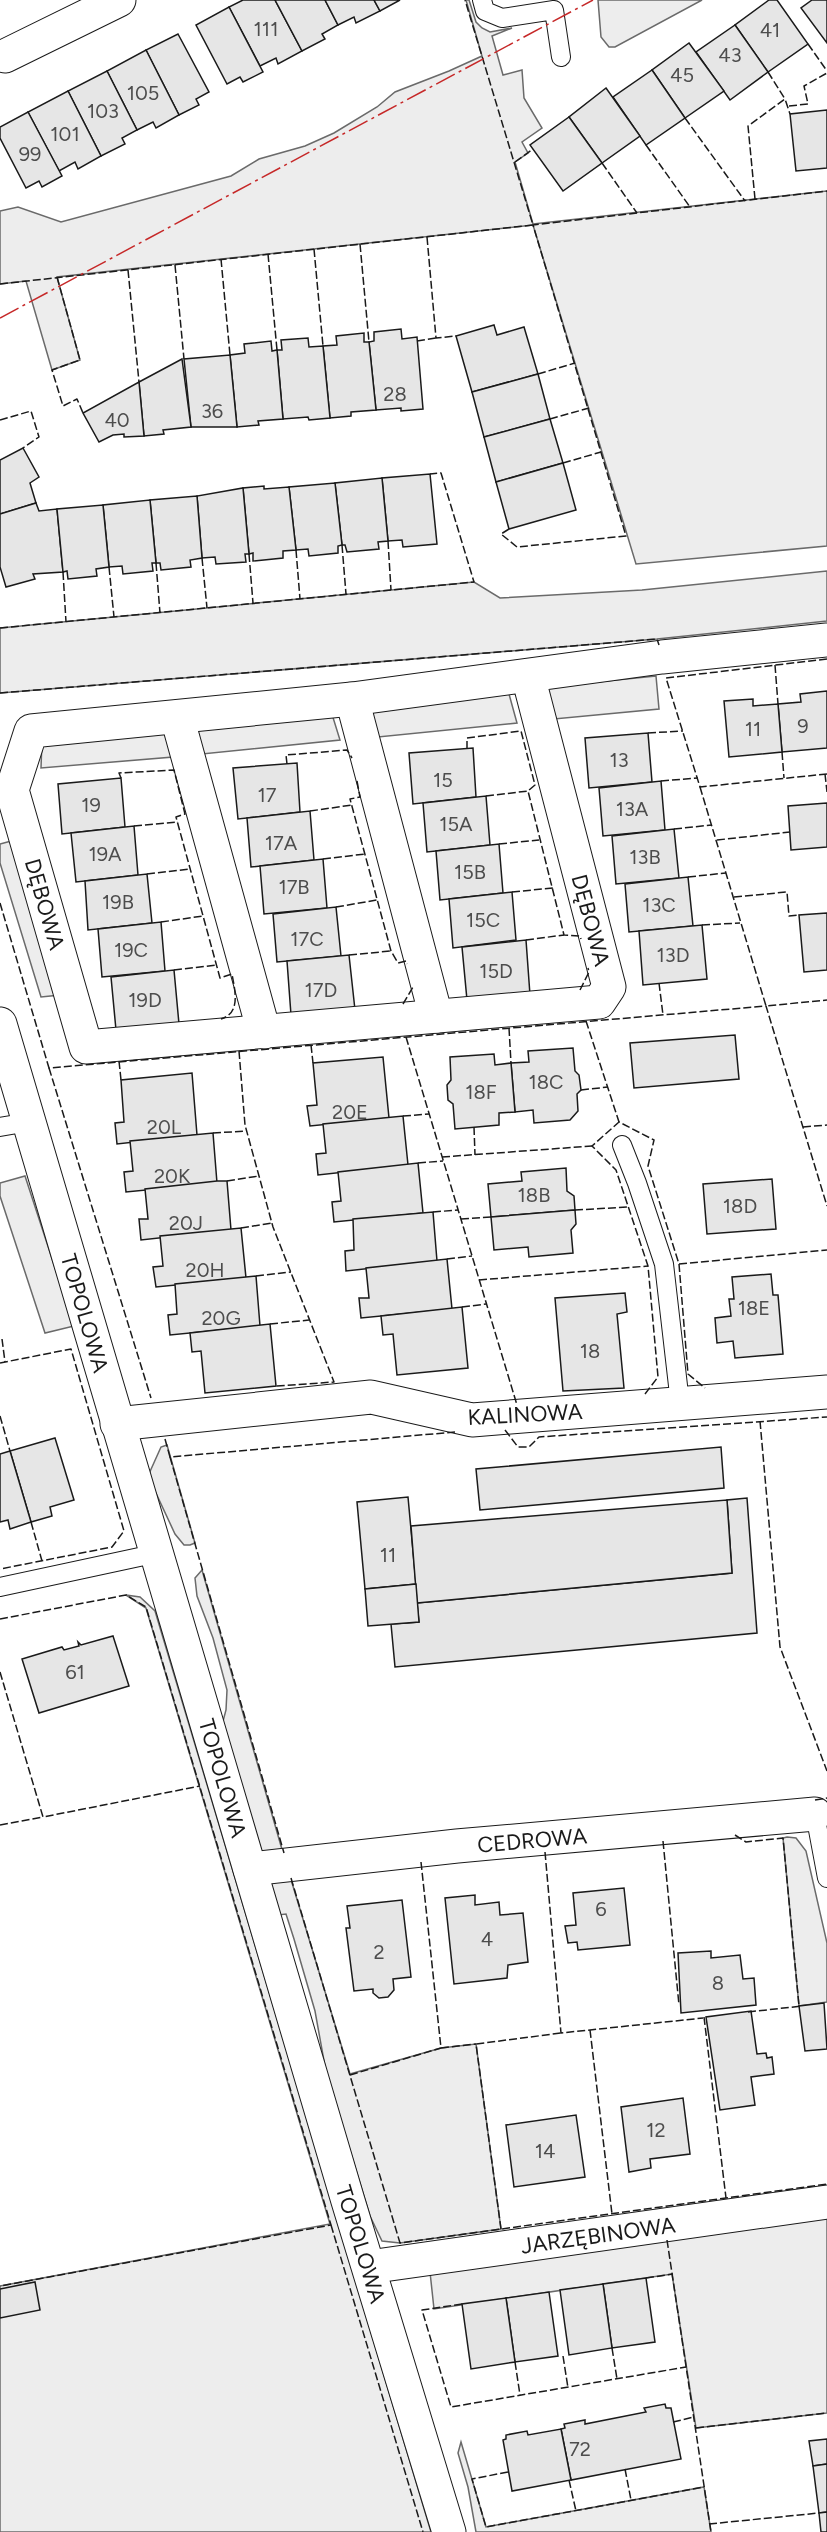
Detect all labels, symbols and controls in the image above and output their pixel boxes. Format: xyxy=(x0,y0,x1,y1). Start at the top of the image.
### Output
house number: 111 xyxy=(254,17,278,41)
house number: 41 xyxy=(760,18,780,42)
house number: 43 xyxy=(718,43,742,67)
house number: 45 xyxy=(670,63,694,87)
house number: 105 xyxy=(127,81,159,105)
house number: 103 xyxy=(87,99,119,123)
house number: 101 xyxy=(50,122,80,146)
house number: 99 xyxy=(19,142,41,166)
house number: 28 xyxy=(383,382,407,406)
house number: 36 xyxy=(201,399,223,423)
house number: 40 xyxy=(104,408,130,432)
house number: 9 xyxy=(797,714,809,738)
house number: 11 xyxy=(745,717,761,741)
house number: 13 xyxy=(609,748,629,772)
house number: 15 xyxy=(433,768,453,792)
house number: 17 xyxy=(258,783,277,807)
house number: 19 xyxy=(81,793,101,817)
house number: 13A xyxy=(616,797,649,821)
house number: 15A xyxy=(439,812,473,836)
house number: 17A xyxy=(265,831,298,855)
house number: 19A xyxy=(88,842,122,866)
house number: 13B xyxy=(629,845,661,869)
street label: DĘBOWA xyxy=(19,855,70,953)
house number: 15B xyxy=(454,860,486,884)
street label: DĘBOWA xyxy=(565,871,616,969)
house number: 17B xyxy=(278,875,310,899)
house number: 19B xyxy=(102,890,134,914)
house number: 13C xyxy=(642,893,676,917)
house number: 15C xyxy=(466,908,500,932)
house number: 17C xyxy=(290,927,324,951)
house number: 19C xyxy=(114,938,148,962)
house number: 13D xyxy=(657,943,689,967)
house number: 15D xyxy=(479,959,513,983)
house number: 17D xyxy=(305,978,337,1002)
house number: 19D xyxy=(128,988,162,1012)
house number: 18C xyxy=(529,1070,563,1094)
house number: 18F xyxy=(465,1080,497,1104)
house number: 20E xyxy=(332,1100,368,1124)
house number: 20L xyxy=(147,1115,182,1139)
house number: 20K xyxy=(154,1164,191,1188)
house number: 18B xyxy=(518,1183,550,1207)
house number: 18D xyxy=(723,1194,757,1218)
house number: 20J xyxy=(169,1211,203,1235)
street label: TOPOLOWA xyxy=(55,1251,114,1376)
house number: 20H xyxy=(185,1258,225,1282)
house number: 18E xyxy=(738,1296,770,1320)
house number: 20G xyxy=(201,1306,241,1330)
house number: 18 xyxy=(580,1339,600,1363)
street label: KALINOWA xyxy=(467,1398,583,1431)
house number: 11 xyxy=(380,1543,396,1567)
house number: 61 xyxy=(65,1660,85,1684)
street label: TOPOLOWA xyxy=(193,1716,252,1841)
street label: CEDROWA xyxy=(476,1822,588,1859)
house number: 6 xyxy=(595,1897,607,1921)
house number: 4 xyxy=(481,1927,493,1951)
house number: 2 xyxy=(373,1940,385,1964)
house number: 8 xyxy=(712,1971,724,1995)
house number: 12 xyxy=(646,2118,666,2142)
house number: 14 xyxy=(535,2139,555,2163)
street label: TOPOLOWA xyxy=(330,2182,391,2307)
street label: JARZĘBINOWA xyxy=(519,2211,677,2260)
house number: 72 xyxy=(569,2437,591,2461)

